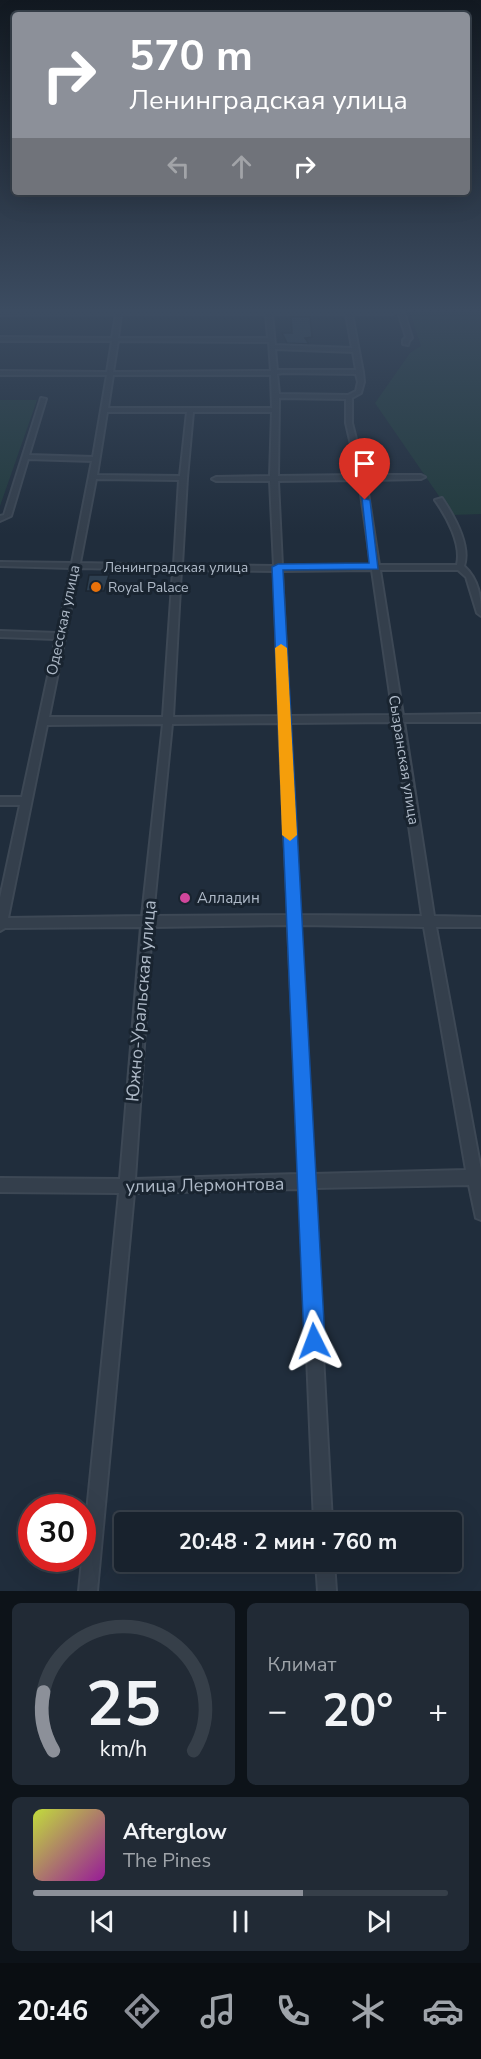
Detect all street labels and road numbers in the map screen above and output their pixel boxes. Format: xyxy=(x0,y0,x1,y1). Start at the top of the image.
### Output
street label: Ленинградская улица xyxy=(104,558,248,577)
street label: Одесская улица xyxy=(42,563,84,677)
street label: Сызранская улица xyxy=(384,694,424,826)
street label: Южно-Уральская улица xyxy=(120,899,162,1103)
street label: улица Лермонтова xyxy=(125,1172,285,1198)

